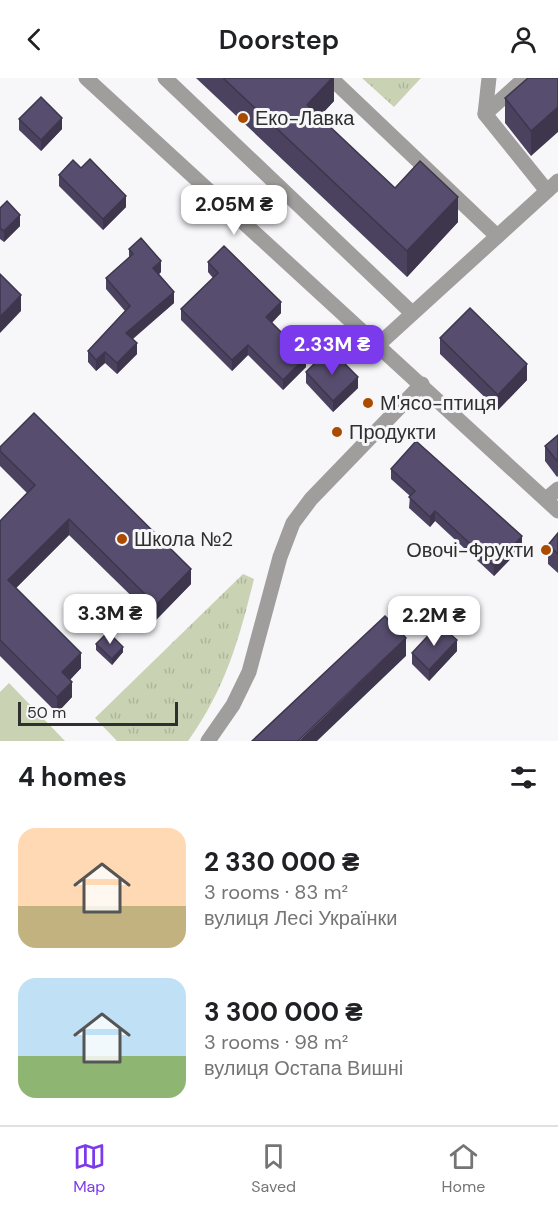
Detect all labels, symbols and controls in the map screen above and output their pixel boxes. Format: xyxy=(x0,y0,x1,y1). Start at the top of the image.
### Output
text: Doorstep xyxy=(219,22,339,57)
icon: back xyxy=(18,23,51,56)
icon: person xyxy=(507,23,540,56)
place label: Еко-Лавка xyxy=(255,105,355,131)
marker: Еко-Лавка xyxy=(236,111,250,125)
pin: 2.05M ₴ xyxy=(179,185,289,236)
text: 2.05M ₴ xyxy=(195,191,273,217)
pin: 2.33M ₴ xyxy=(277,325,387,376)
text: 2.33M ₴ xyxy=(294,331,370,357)
place label: М'ясо-птиця xyxy=(380,390,496,416)
marker: М'ясо-птиця xyxy=(361,396,375,410)
place label: Продукти xyxy=(349,419,436,445)
marker: Продукти xyxy=(330,425,344,439)
place label: Школа №2 xyxy=(134,526,233,552)
marker: Школа №2 xyxy=(115,532,129,546)
place label: Овочі-Фрукти xyxy=(406,537,534,563)
marker: Овочі-Фрукти xyxy=(539,543,553,557)
pin: 3.3M ₴ xyxy=(61,594,159,645)
pin: 2.2M ₴ xyxy=(385,596,483,647)
text: 3.3M ₴ xyxy=(78,600,142,626)
text: 2.2M ₴ xyxy=(402,602,466,628)
scale bar xyxy=(18,699,178,726)
text: 50 m xyxy=(27,702,66,723)
text: 4 homes xyxy=(18,760,127,794)
icon: filters xyxy=(507,761,540,794)
text: 2 330 000 ₴ xyxy=(204,845,359,879)
icon: home xyxy=(66,852,138,924)
text: 3 rooms · 83 m² xyxy=(204,879,348,905)
text: вулиця Лесі Українки xyxy=(204,905,398,931)
text: 3 300 000 ₴ xyxy=(204,995,363,1029)
icon: home xyxy=(66,1002,138,1074)
text: 3 rooms · 98 m² xyxy=(204,1029,348,1055)
text: вулиця Остапа Вишні xyxy=(204,1055,403,1081)
tab: Map xyxy=(73,1140,106,1197)
tab: Saved xyxy=(251,1140,296,1197)
tab: Home xyxy=(442,1140,485,1197)

